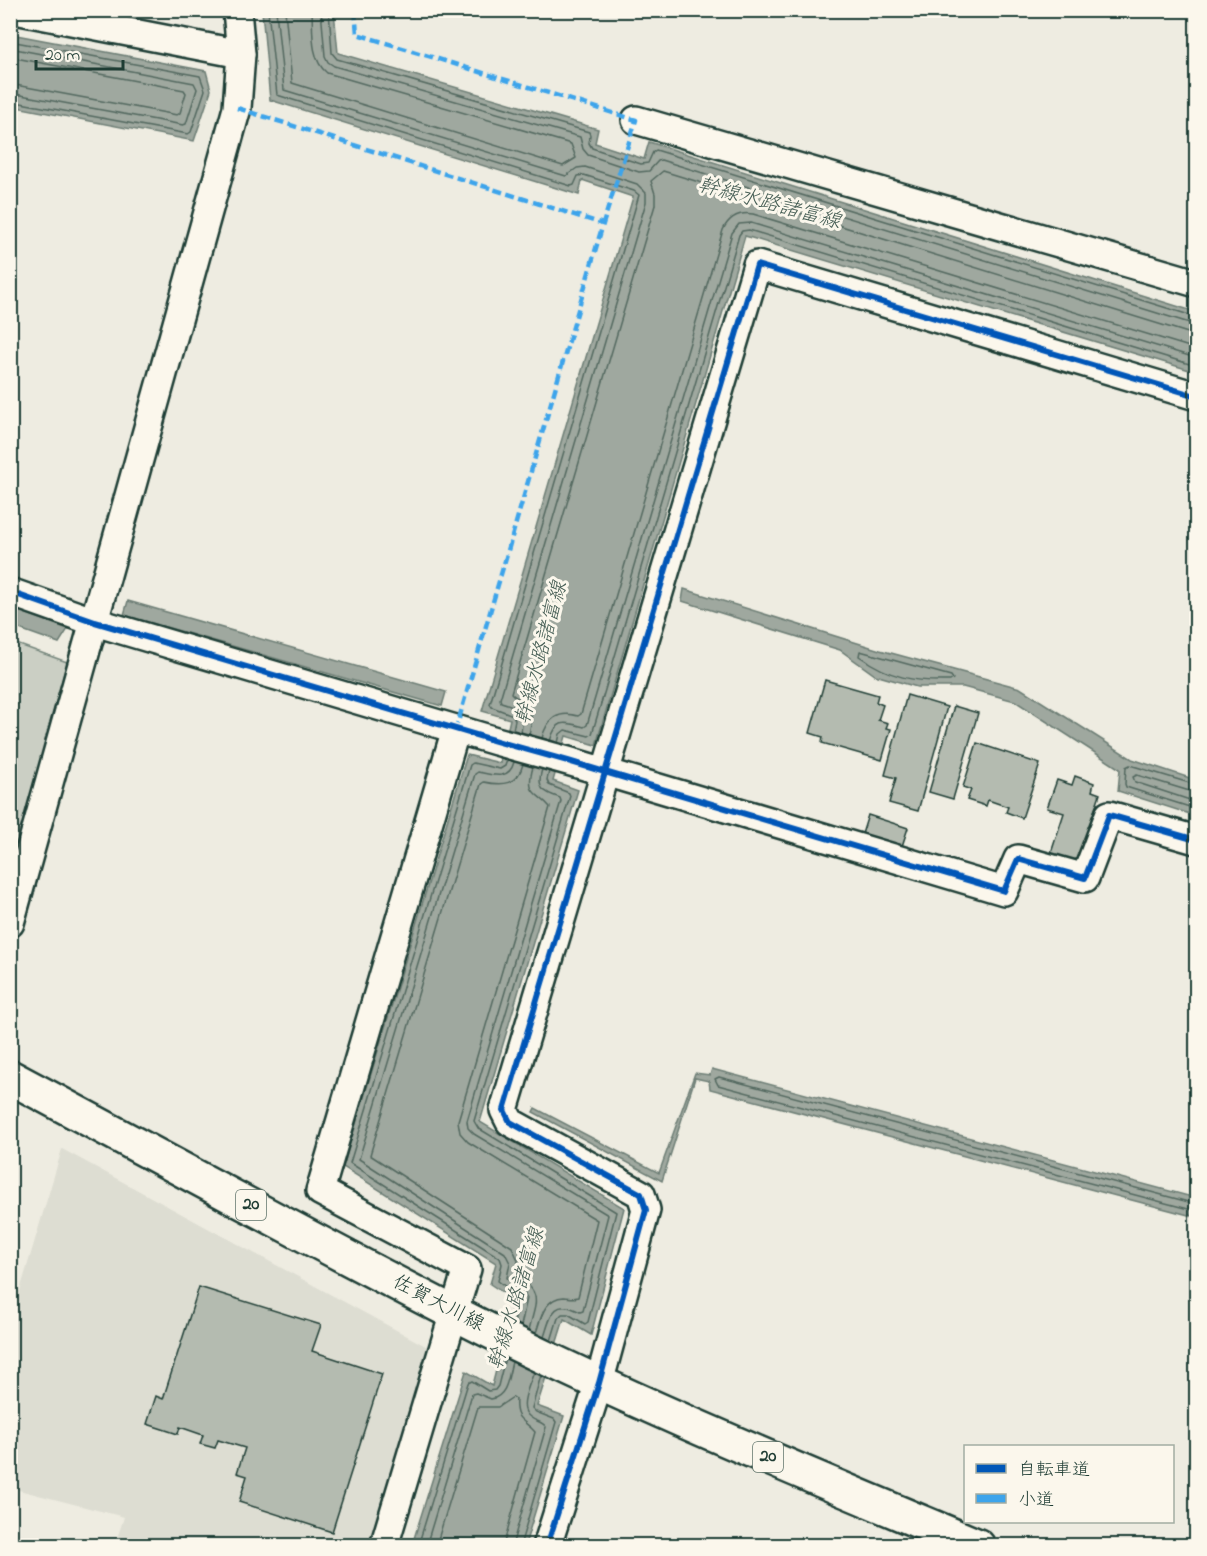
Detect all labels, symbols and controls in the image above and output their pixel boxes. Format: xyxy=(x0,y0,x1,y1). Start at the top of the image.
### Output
scale bar xyxy=(36,33,123,71)
text: 20 m xyxy=(45,43,80,69)
water label: 幹線水路諸富線 xyxy=(694,170,845,238)
water label: 幹線水路諸富線 xyxy=(508,577,576,728)
road number: 20 xyxy=(236,1190,266,1220)
water label: 幹線水路諸富線 xyxy=(481,1223,553,1374)
street label: 佐賀大川線 xyxy=(387,1268,489,1340)
road number: 20 xyxy=(753,1442,783,1472)
legend xyxy=(964,1445,1174,1523)
text: 自転車道 xyxy=(1018,1458,1090,1484)
text: 小道 xyxy=(1018,1488,1054,1514)

